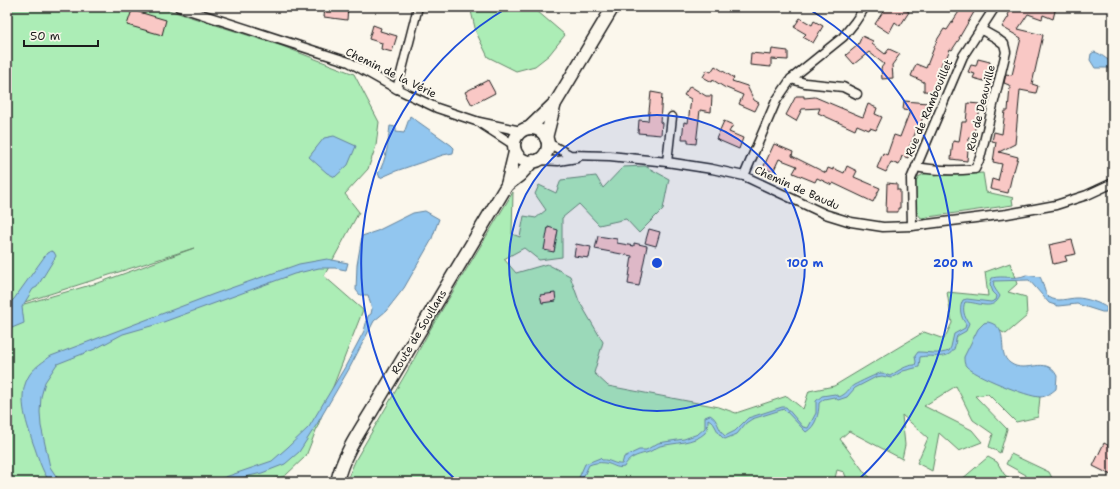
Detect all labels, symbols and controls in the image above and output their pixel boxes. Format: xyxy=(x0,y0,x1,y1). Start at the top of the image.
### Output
scale bar xyxy=(24,22,98,48)
text: 50 m xyxy=(30,28,60,44)
street label: Chemin de la Vérie xyxy=(343,44,439,102)
street label: Rue de Rambouillet xyxy=(902,57,956,159)
street label: Rue de Deauville xyxy=(963,63,999,153)
street label: Chemin de Baudu xyxy=(752,163,842,213)
text: 100 m xyxy=(787,255,824,271)
text: 200 m xyxy=(933,255,973,271)
centre of rings xyxy=(650,256,664,270)
street label: Route de Soullans xyxy=(388,287,450,377)

